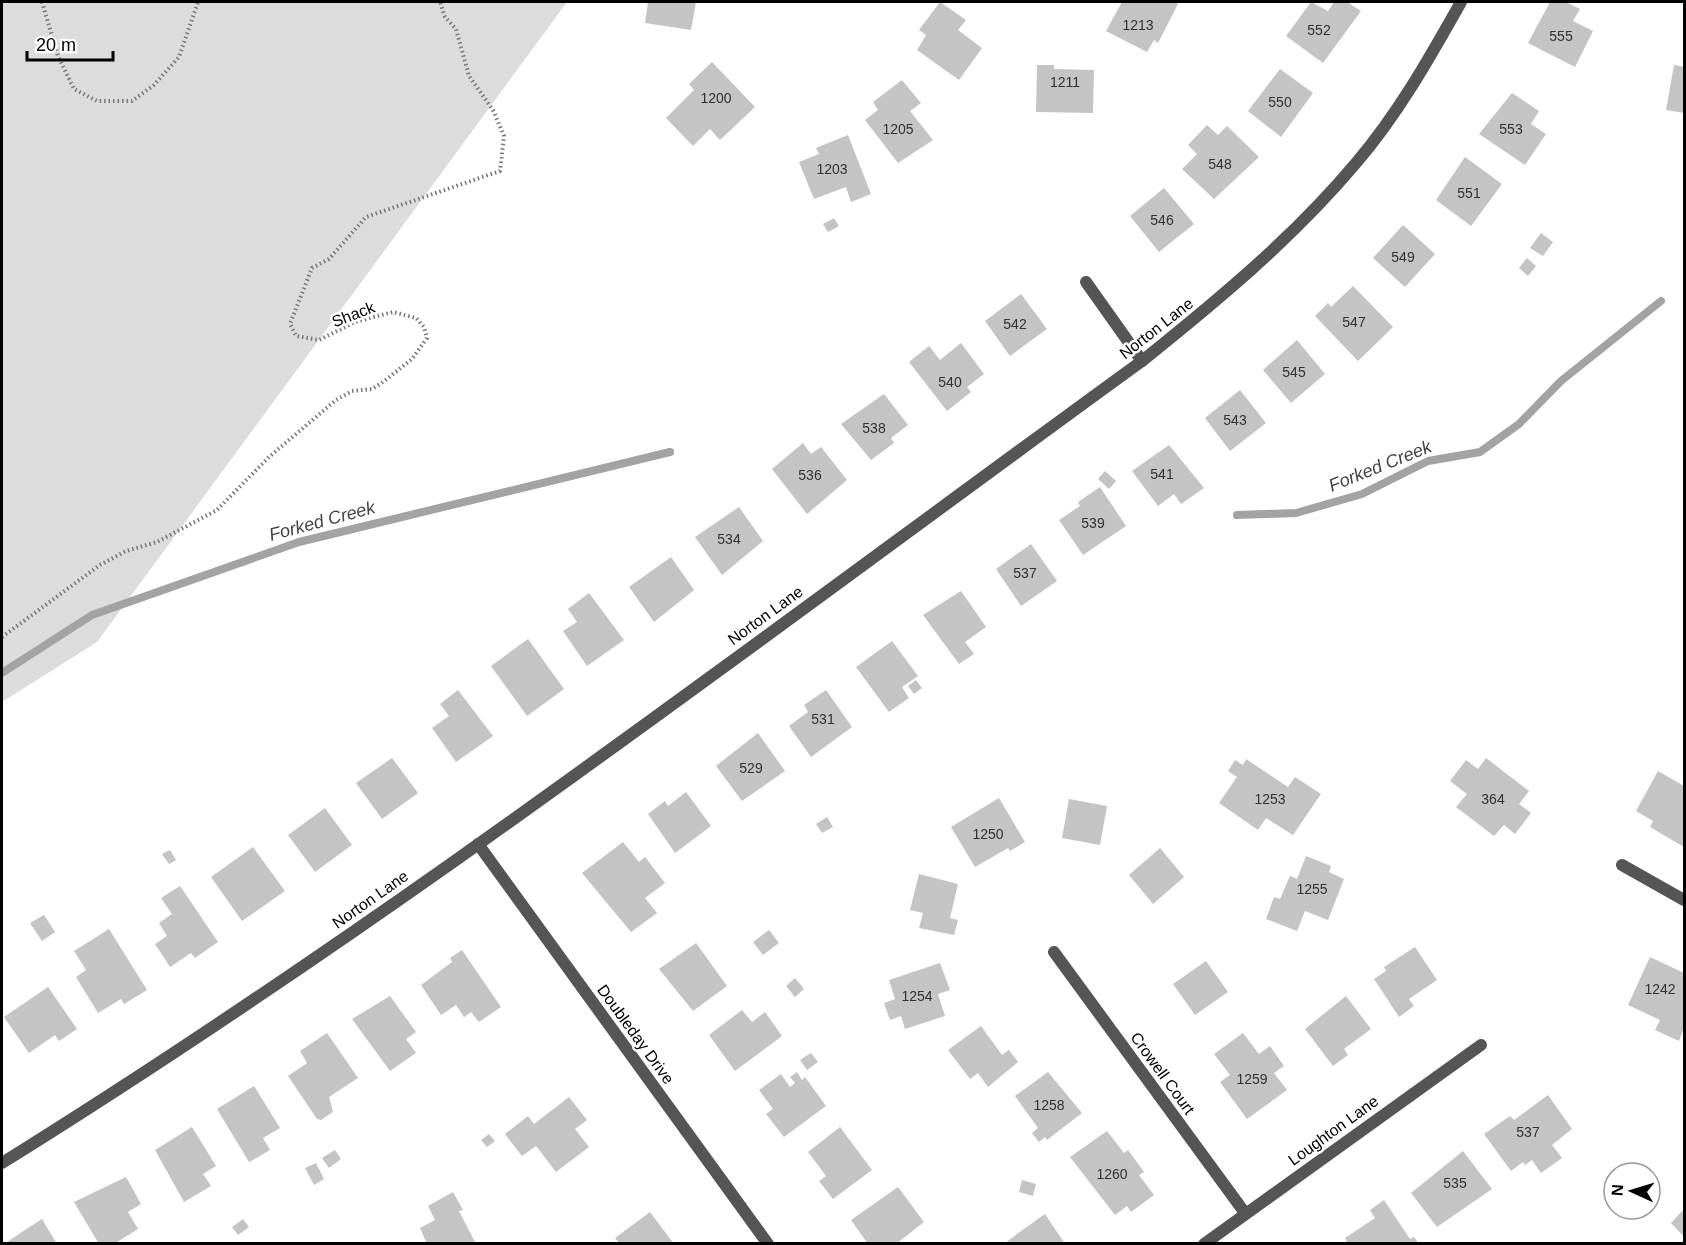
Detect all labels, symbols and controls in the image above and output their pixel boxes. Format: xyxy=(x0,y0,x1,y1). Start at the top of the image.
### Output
house number: 1213 xyxy=(1122,17,1154,33)
house number: 552 xyxy=(1307,22,1331,38)
scale bar xyxy=(27,24,112,62)
house number: 555 xyxy=(1549,28,1573,44)
text: 20 m xyxy=(36,35,76,55)
house number: 1211 xyxy=(1050,74,1080,90)
house number: 1200 xyxy=(700,90,732,106)
house number: 550 xyxy=(1268,94,1292,110)
house number: 1205 xyxy=(882,121,914,137)
house number: 553 xyxy=(1499,121,1523,137)
house number: 548 xyxy=(1208,156,1232,172)
house number: 1203 xyxy=(816,161,848,177)
house number: 551 xyxy=(1457,185,1481,201)
house number: 546 xyxy=(1150,212,1174,228)
house number: 549 xyxy=(1391,249,1415,265)
street label: Norton Lane xyxy=(1116,295,1196,362)
street label: Shack xyxy=(329,298,378,330)
house number: 547 xyxy=(1342,314,1366,330)
house number: 542 xyxy=(1003,316,1027,332)
house number: 545 xyxy=(1282,364,1306,380)
house number: 540 xyxy=(938,374,962,390)
house number: 543 xyxy=(1223,412,1247,428)
house number: 538 xyxy=(862,420,886,436)
water label: Forked Creek xyxy=(1326,436,1435,496)
house number: 541 xyxy=(1150,466,1174,482)
house number: 536 xyxy=(798,467,822,483)
water label: Forked Creek xyxy=(267,497,378,545)
house number: 539 xyxy=(1081,515,1105,531)
house number: 534 xyxy=(717,531,741,547)
house number: 537 xyxy=(1013,565,1037,581)
street label: Norton Lane xyxy=(725,583,806,648)
house number: 531 xyxy=(811,711,835,727)
house number: 529 xyxy=(739,760,763,776)
house number: 1253 xyxy=(1254,791,1286,807)
house number: 364 xyxy=(1481,791,1505,807)
house number: 1250 xyxy=(972,826,1004,842)
street label: Norton Lane xyxy=(329,867,411,932)
house number: 1255 xyxy=(1296,881,1328,897)
street label: Doubleday Drive xyxy=(594,981,677,1087)
house number: 1242 xyxy=(1644,981,1676,997)
house number: 1254 xyxy=(901,988,933,1004)
street label: Crowell Court xyxy=(1127,1029,1198,1118)
house number: 1259 xyxy=(1236,1071,1268,1087)
street label: Loughton Lane xyxy=(1285,1092,1382,1169)
house number: 1258 xyxy=(1033,1097,1065,1113)
house number: 537 xyxy=(1516,1124,1540,1140)
north arrow xyxy=(1602,1161,1662,1221)
house number: 1260 xyxy=(1096,1166,1128,1182)
house number: 535 xyxy=(1443,1175,1467,1191)
text: N xyxy=(1609,1184,1626,1196)

